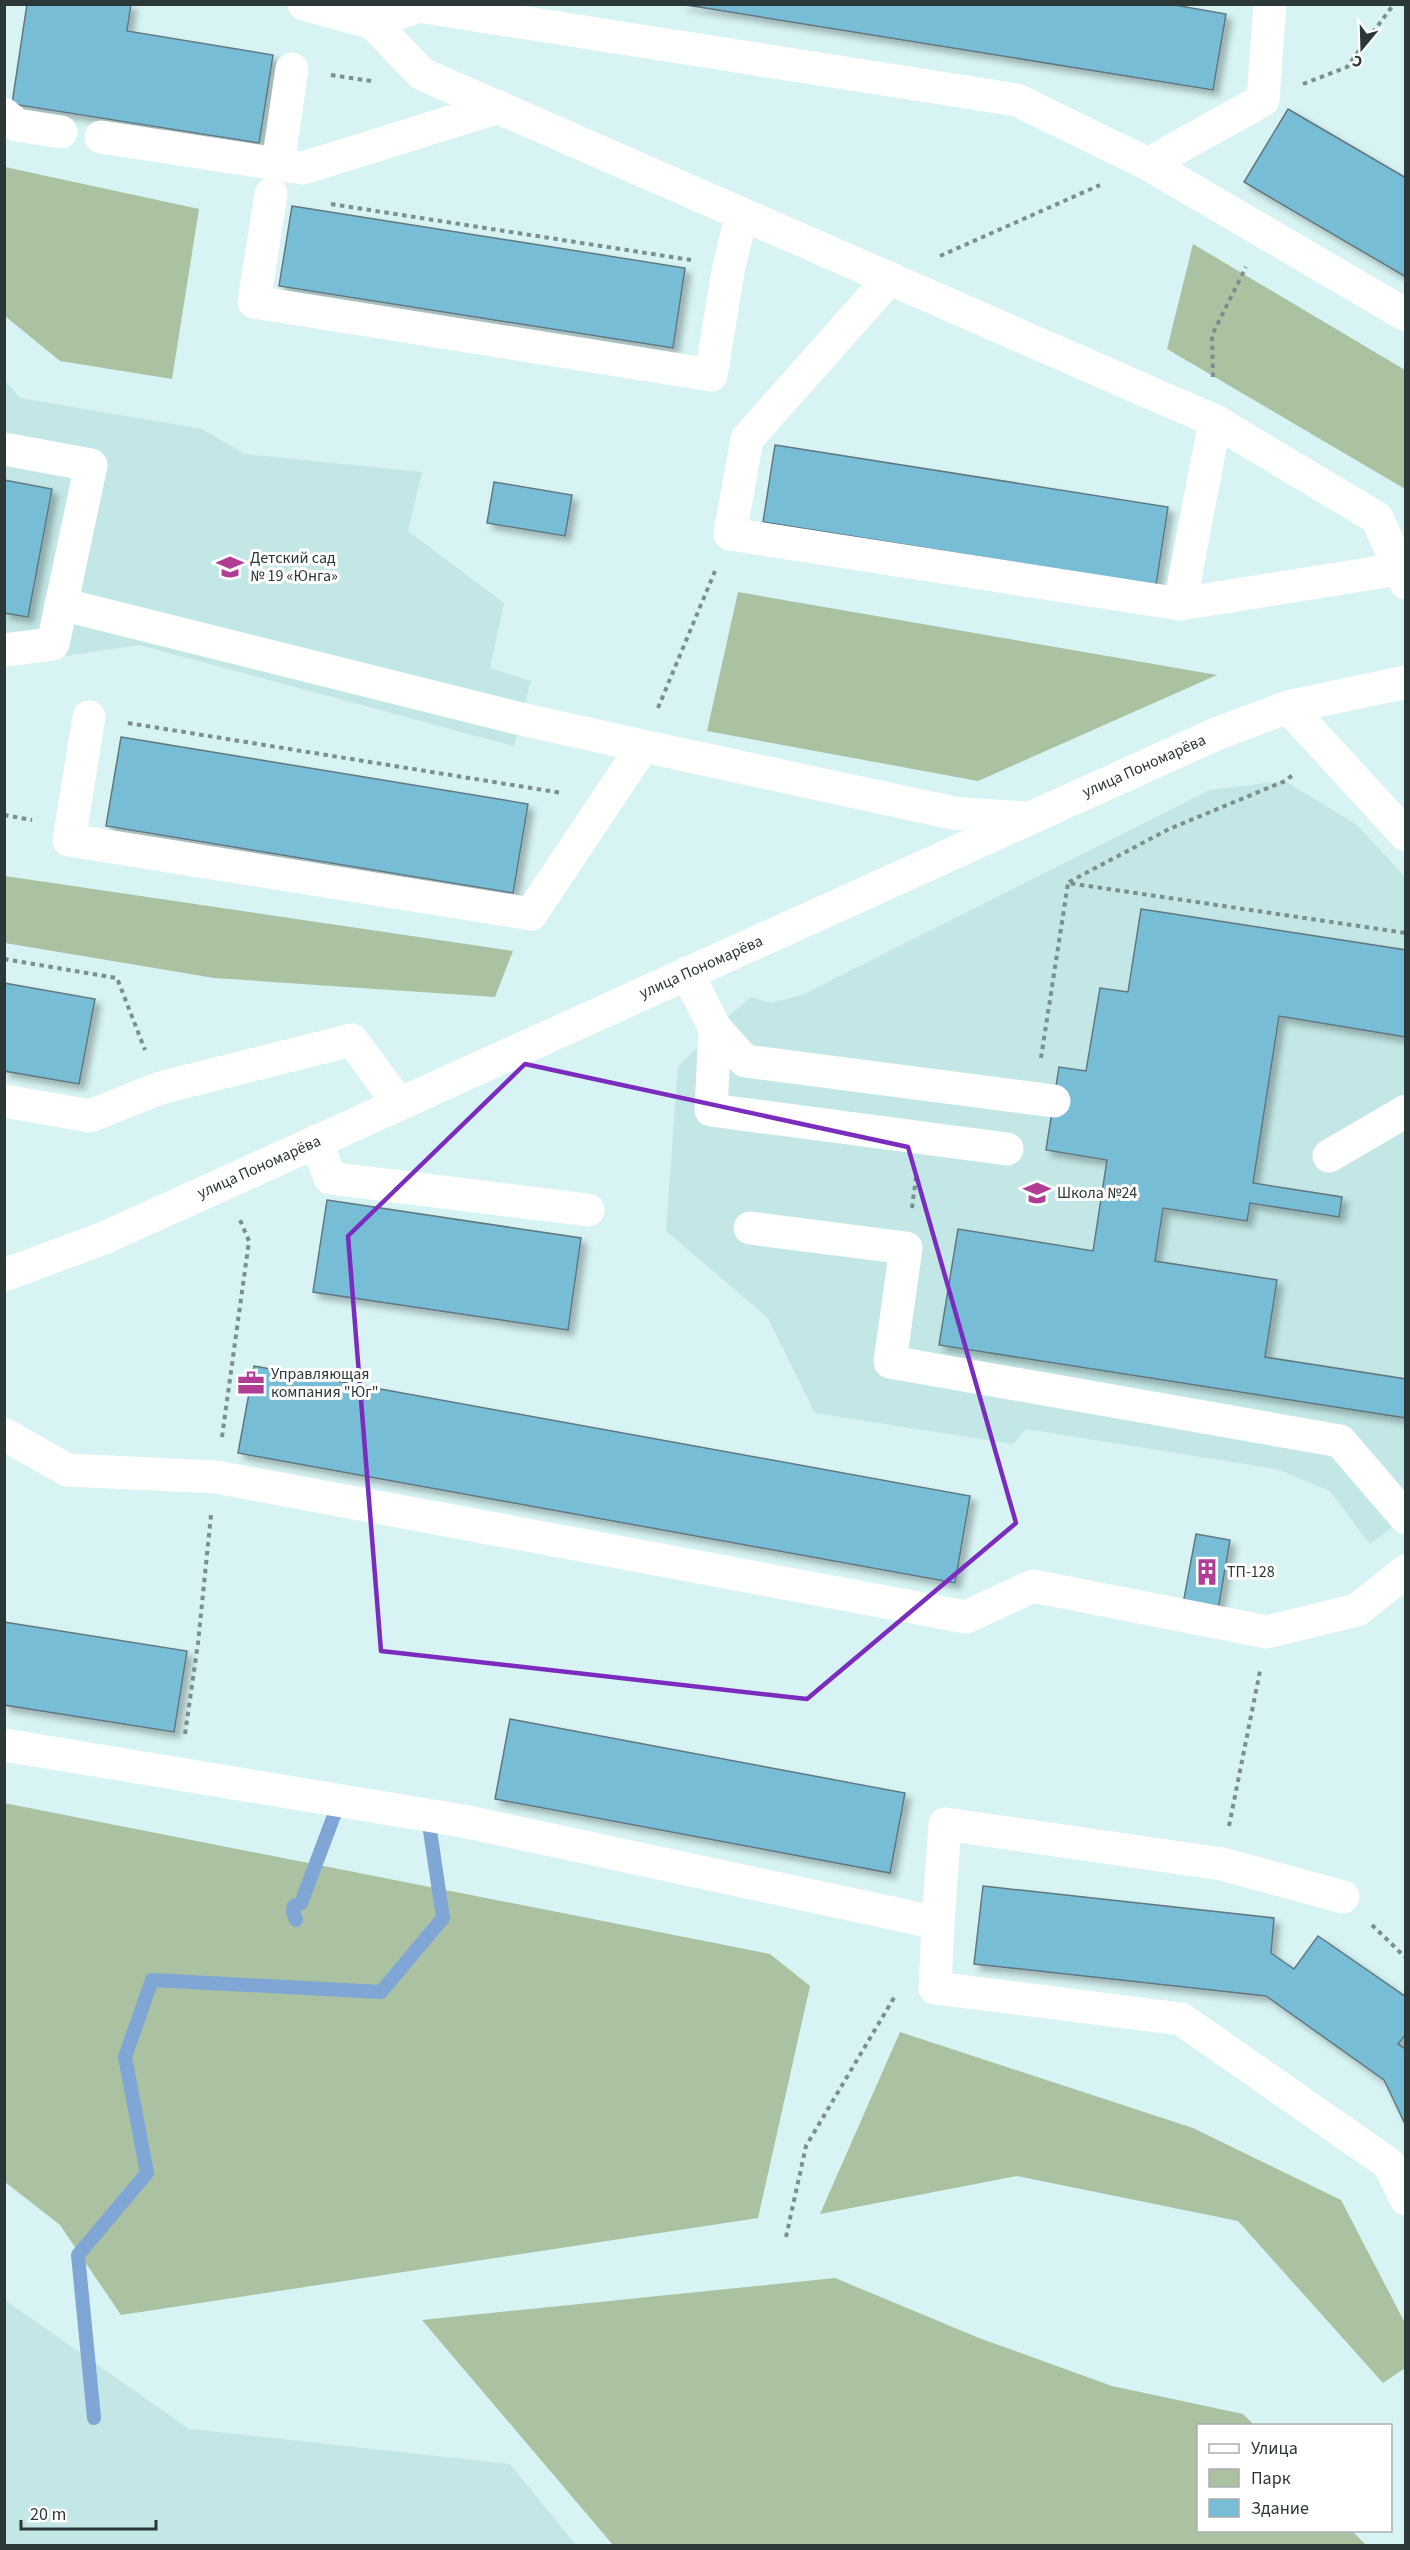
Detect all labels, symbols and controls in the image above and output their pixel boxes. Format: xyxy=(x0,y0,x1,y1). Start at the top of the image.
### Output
north arrow xyxy=(1332,18,1392,78)
text: С xyxy=(1349,49,1365,73)
place label: Детский сад № 19 «Юнга» xyxy=(250,547,338,587)
school or university icon: Детский сад № 19 «Юнга» xyxy=(215,552,245,582)
street label: улица Пономарёва xyxy=(1079,729,1209,803)
street label: улица Пономарёва xyxy=(636,930,766,1004)
street label: улица Пономарёва xyxy=(194,1130,324,1204)
school or university icon: Школа №24 xyxy=(1022,1178,1052,1208)
place label: Школа №24 xyxy=(1057,1182,1137,1204)
place label: Управляющая компания "Юг" xyxy=(271,1363,379,1403)
office icon: Управляющая компания "Юг" xyxy=(236,1368,266,1398)
building icon: ТП-128 xyxy=(1192,1557,1222,1587)
place label: ТП-128 xyxy=(1227,1561,1275,1583)
legend xyxy=(1197,2424,1392,2532)
text: Улица xyxy=(1251,2436,1298,2461)
text: Парк xyxy=(1251,2466,1291,2491)
scale bar xyxy=(21,2493,156,2531)
text: Здание xyxy=(1251,2496,1309,2521)
text: 20 m xyxy=(30,2502,66,2527)

